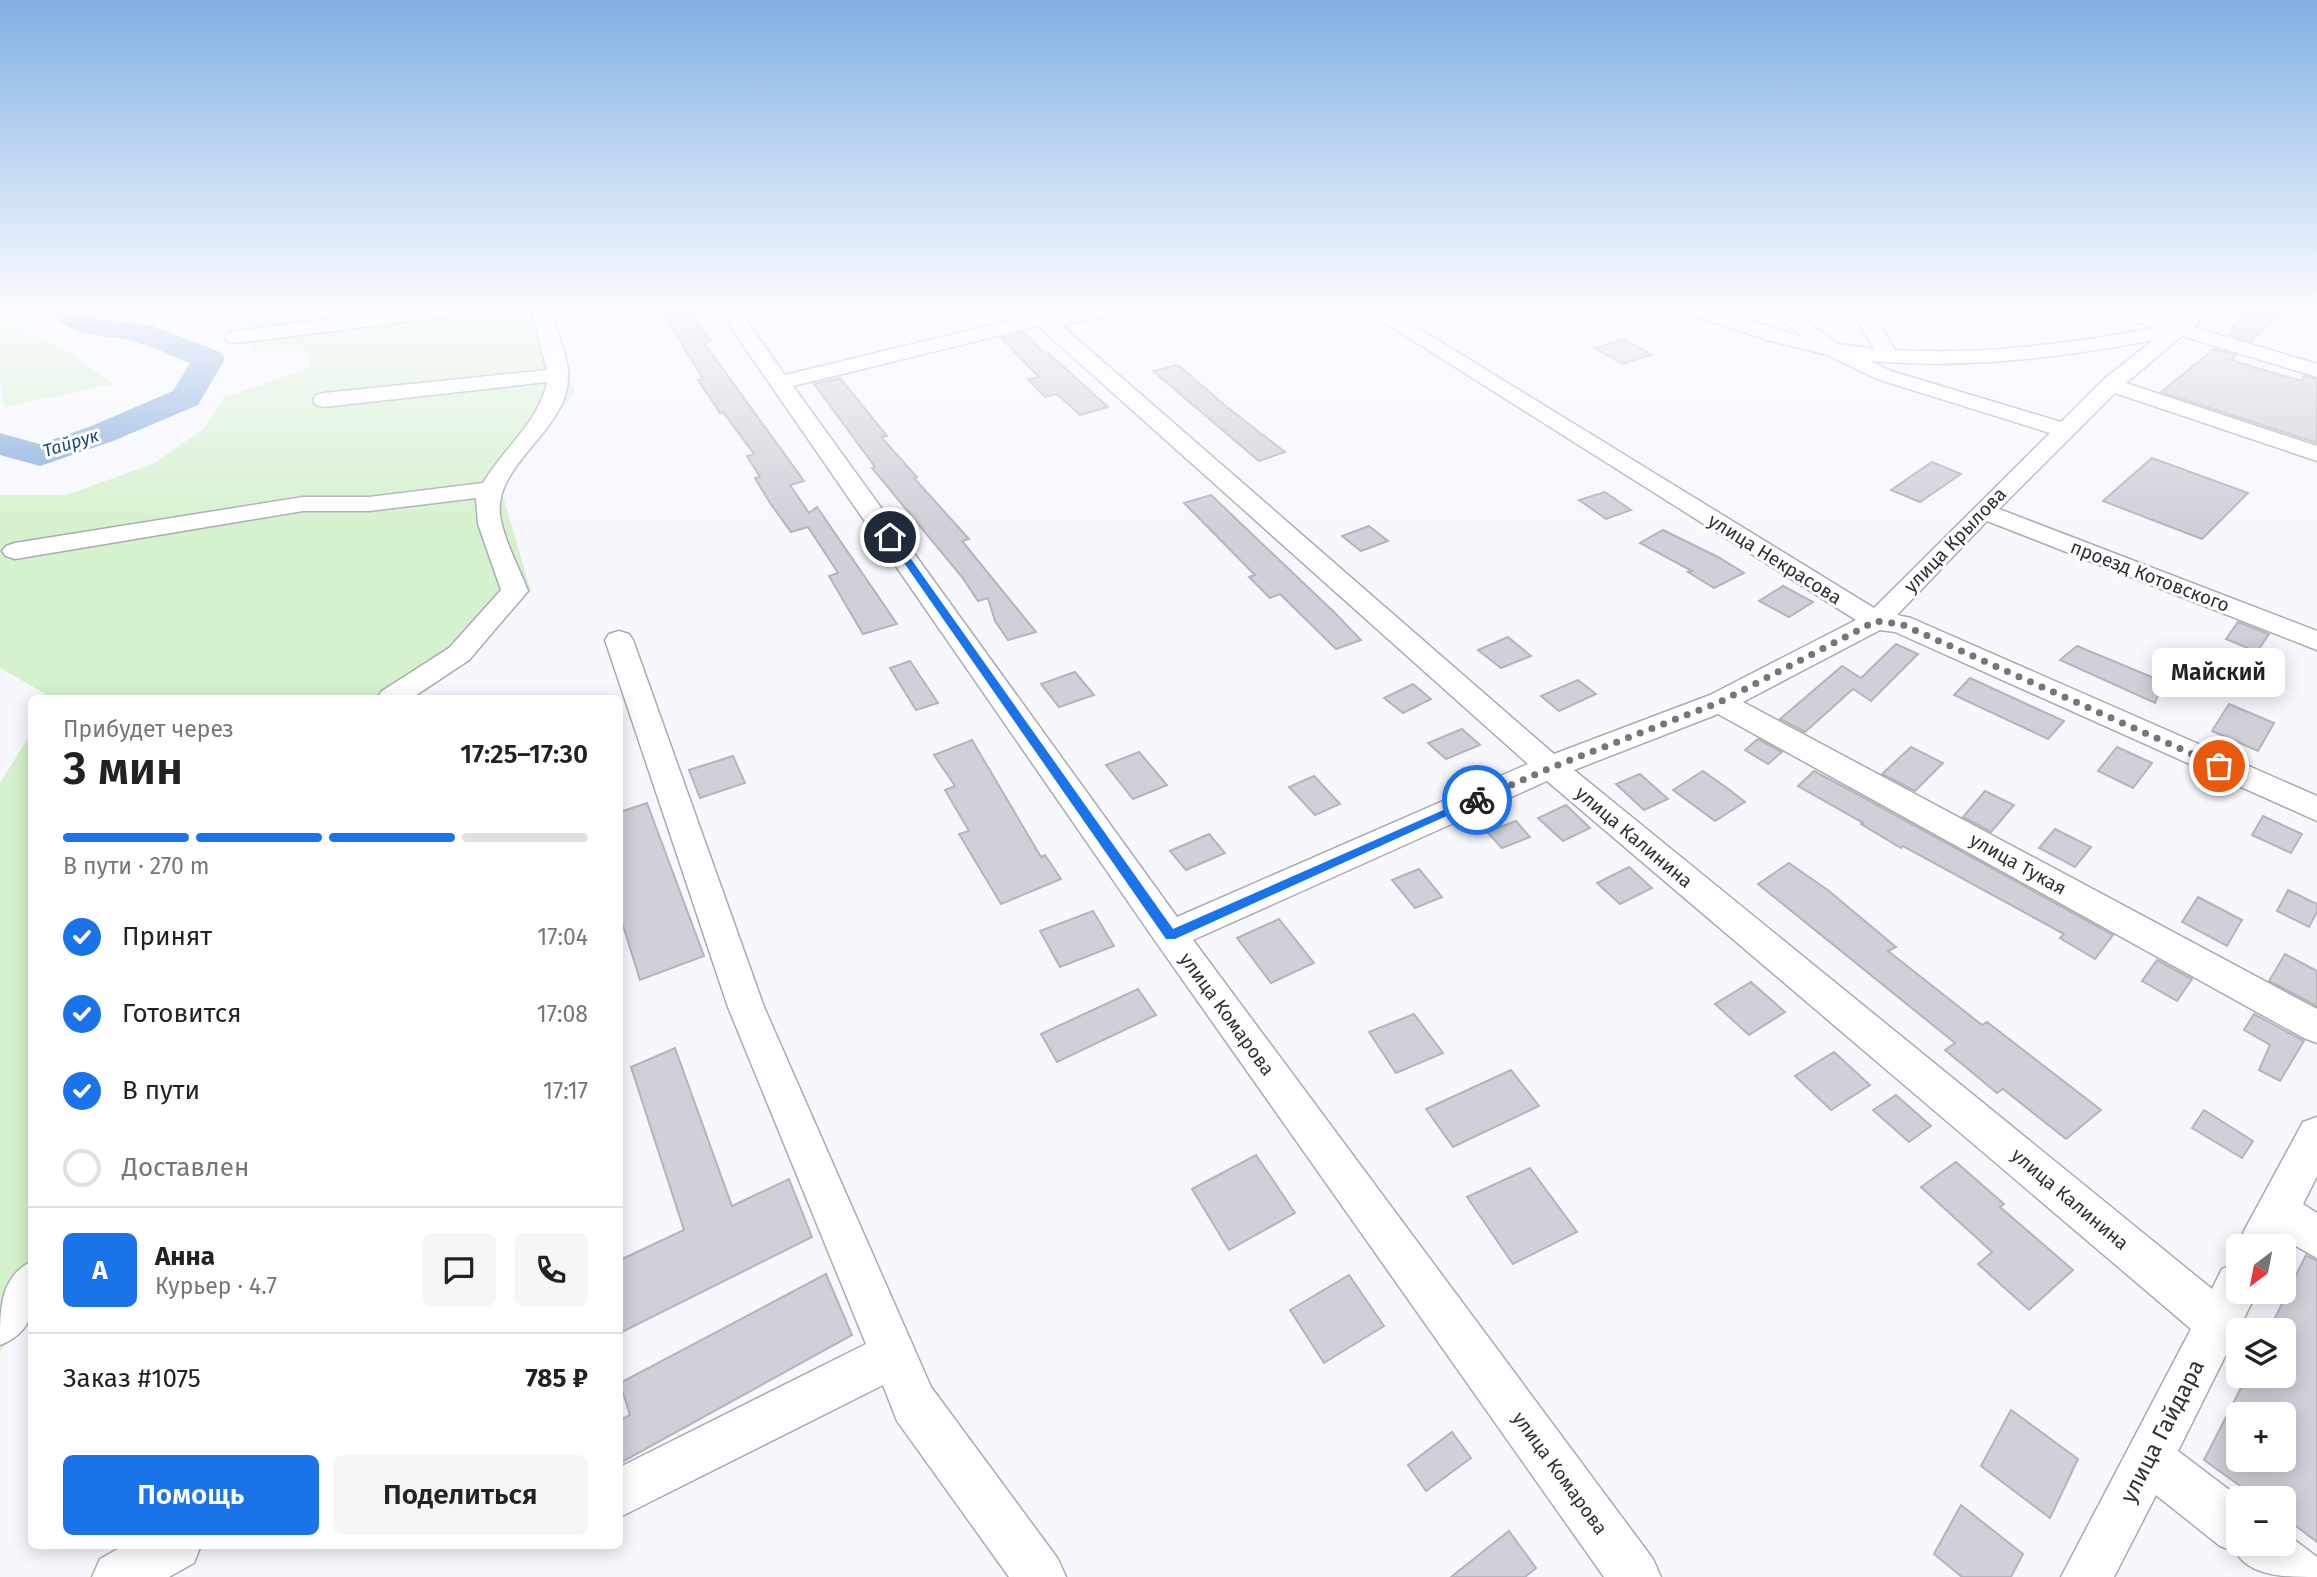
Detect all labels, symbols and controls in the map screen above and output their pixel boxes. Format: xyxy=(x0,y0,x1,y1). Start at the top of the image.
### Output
water label: Тайрук xyxy=(40,424,102,462)
street label: улица Крылова xyxy=(1899,483,2011,597)
pin xyxy=(860,507,920,567)
street label: улица Некрасова xyxy=(1704,509,1846,609)
icon: home xyxy=(871,518,909,556)
street label: проезд Котовского xyxy=(2067,535,2233,617)
callout: Майский xyxy=(2152,647,2286,696)
text: Майский xyxy=(2171,658,2266,686)
text: Прибудет через xyxy=(63,715,234,743)
pin xyxy=(2189,736,2249,796)
text: 17:25–17:30 xyxy=(460,739,588,770)
text: 3 мин xyxy=(63,741,183,796)
icon: bag xyxy=(2200,747,2238,785)
courier xyxy=(1442,765,1512,835)
icon: bike xyxy=(1458,781,1496,819)
street label: улица Калинина xyxy=(1571,781,1697,893)
street label: улица Тукая xyxy=(1966,828,2070,900)
text: В пути · 270 m xyxy=(63,852,210,880)
icon: check xyxy=(63,918,101,956)
text: Принят xyxy=(122,921,212,952)
text: 17:04 xyxy=(537,923,588,951)
street label: улица Комарова xyxy=(1175,948,1279,1080)
icon: check xyxy=(63,995,101,1033)
text: Готовится xyxy=(122,998,242,1029)
text: 17:08 xyxy=(537,1000,588,1028)
icon: check xyxy=(63,1072,101,1110)
text: В пути xyxy=(122,1075,200,1106)
text: 17:17 xyxy=(543,1077,588,1105)
street label: улица Калинина xyxy=(2007,1143,2133,1255)
text: Доставлен xyxy=(122,1152,249,1183)
button: chat xyxy=(422,1233,496,1307)
button: phone xyxy=(514,1233,588,1307)
north arrow xyxy=(2226,1234,2296,1304)
map controls xyxy=(2226,1234,2296,1556)
text: Анна xyxy=(155,1241,215,1272)
text: А xyxy=(92,1255,108,1286)
text: Курьер · 4.7 xyxy=(155,1272,277,1300)
button: layers xyxy=(2226,1318,2296,1388)
street label: улица Гайдара xyxy=(2114,1355,2210,1507)
text: Заказ #1075 xyxy=(63,1363,201,1394)
text: 785 ₽ xyxy=(526,1363,588,1394)
button: + xyxy=(2226,1402,2296,1472)
street label: улица Комарова xyxy=(1508,1407,1612,1539)
button: Помощь xyxy=(63,1455,319,1535)
button: Поделиться xyxy=(333,1455,588,1535)
button: − xyxy=(2226,1486,2296,1556)

